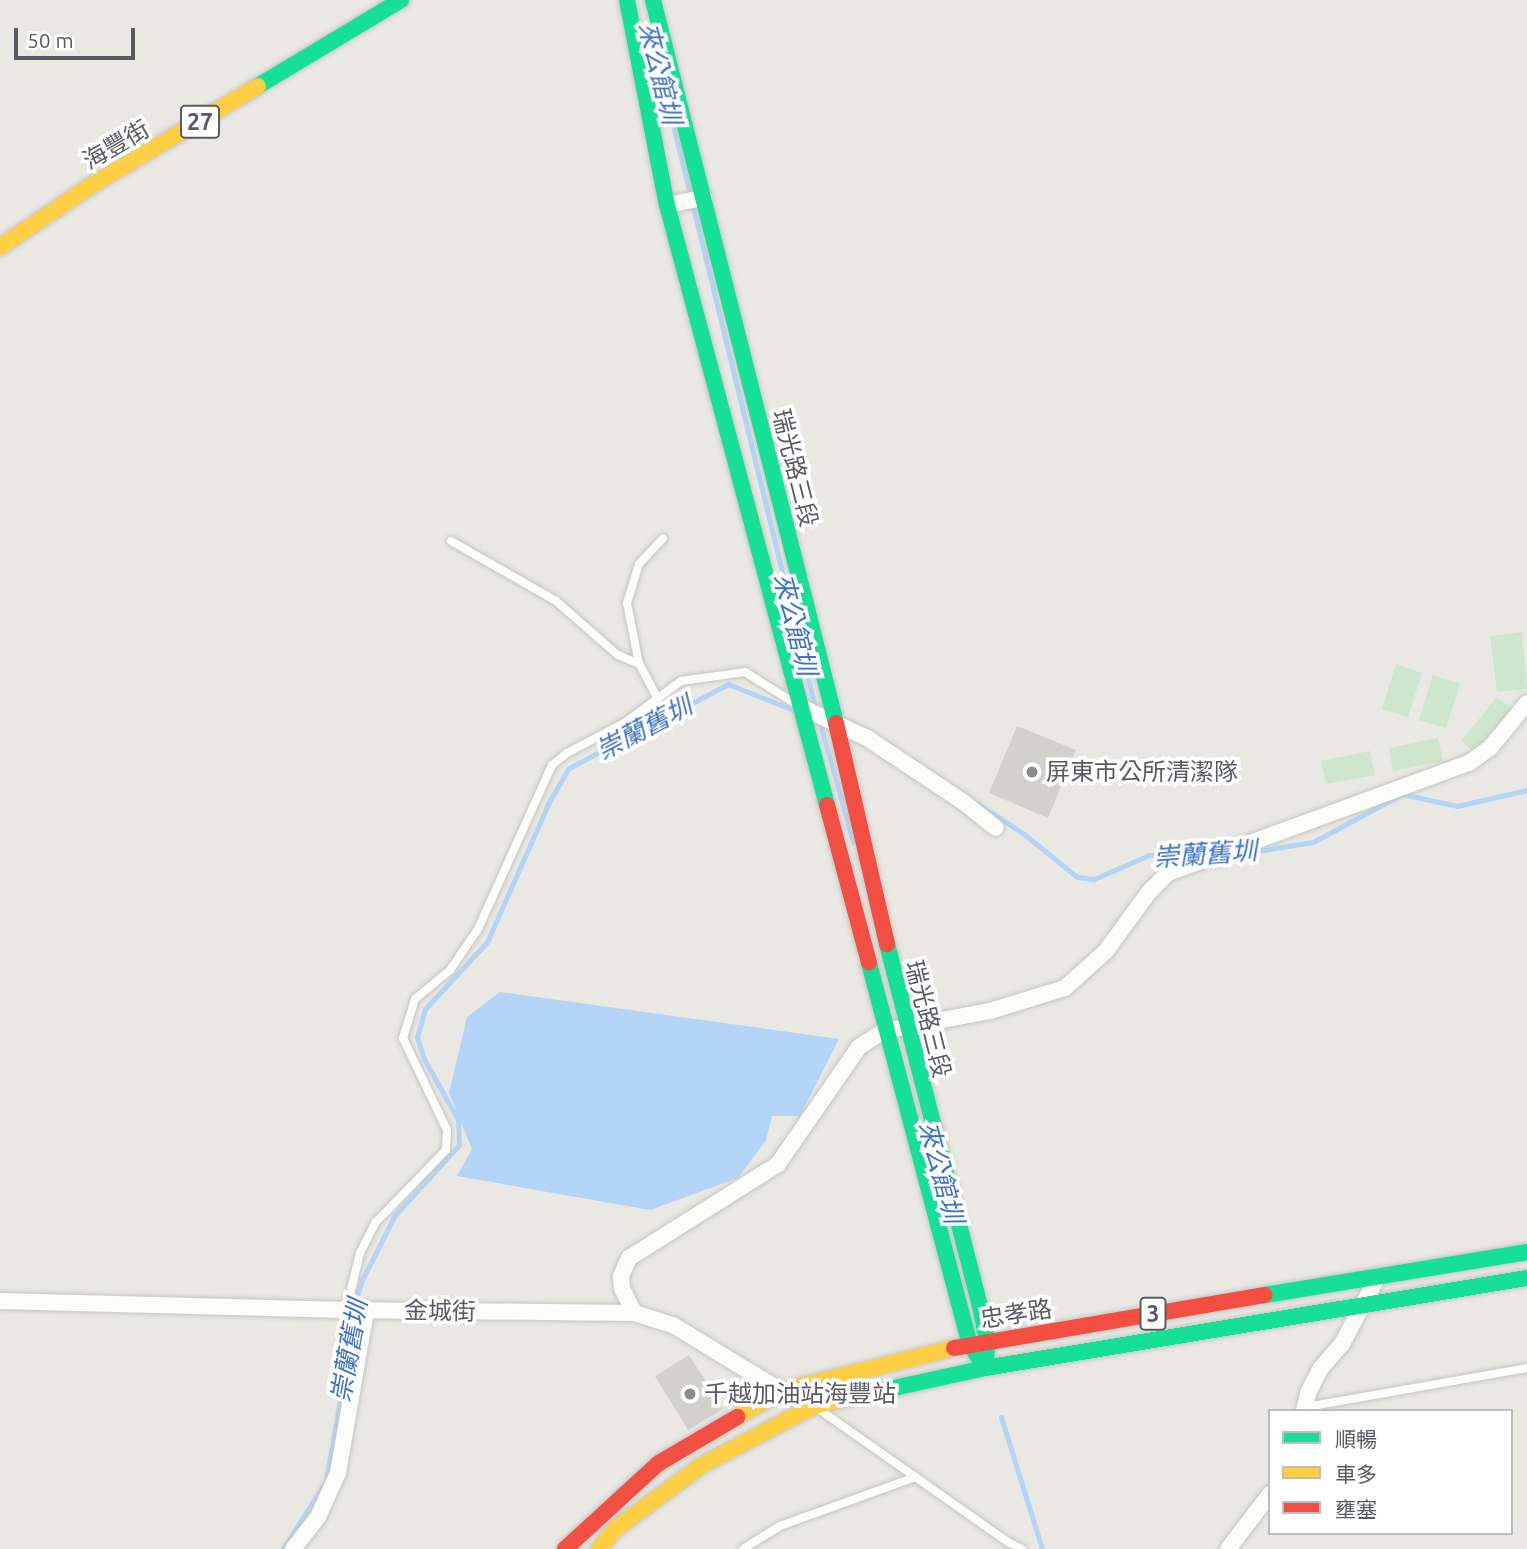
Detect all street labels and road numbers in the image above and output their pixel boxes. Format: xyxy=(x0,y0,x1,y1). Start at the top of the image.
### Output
road number: 27 xyxy=(179,102,221,141)
street label: 海豐街 xyxy=(78,115,154,175)
street label: 瑞光路三段 xyxy=(767,406,823,530)
street label: 瑞光路三段 xyxy=(900,957,956,1081)
street label: 忠孝路 xyxy=(978,1294,1054,1334)
road number: 3 xyxy=(1139,1294,1167,1334)
street label: 金城街 xyxy=(404,1296,476,1326)

